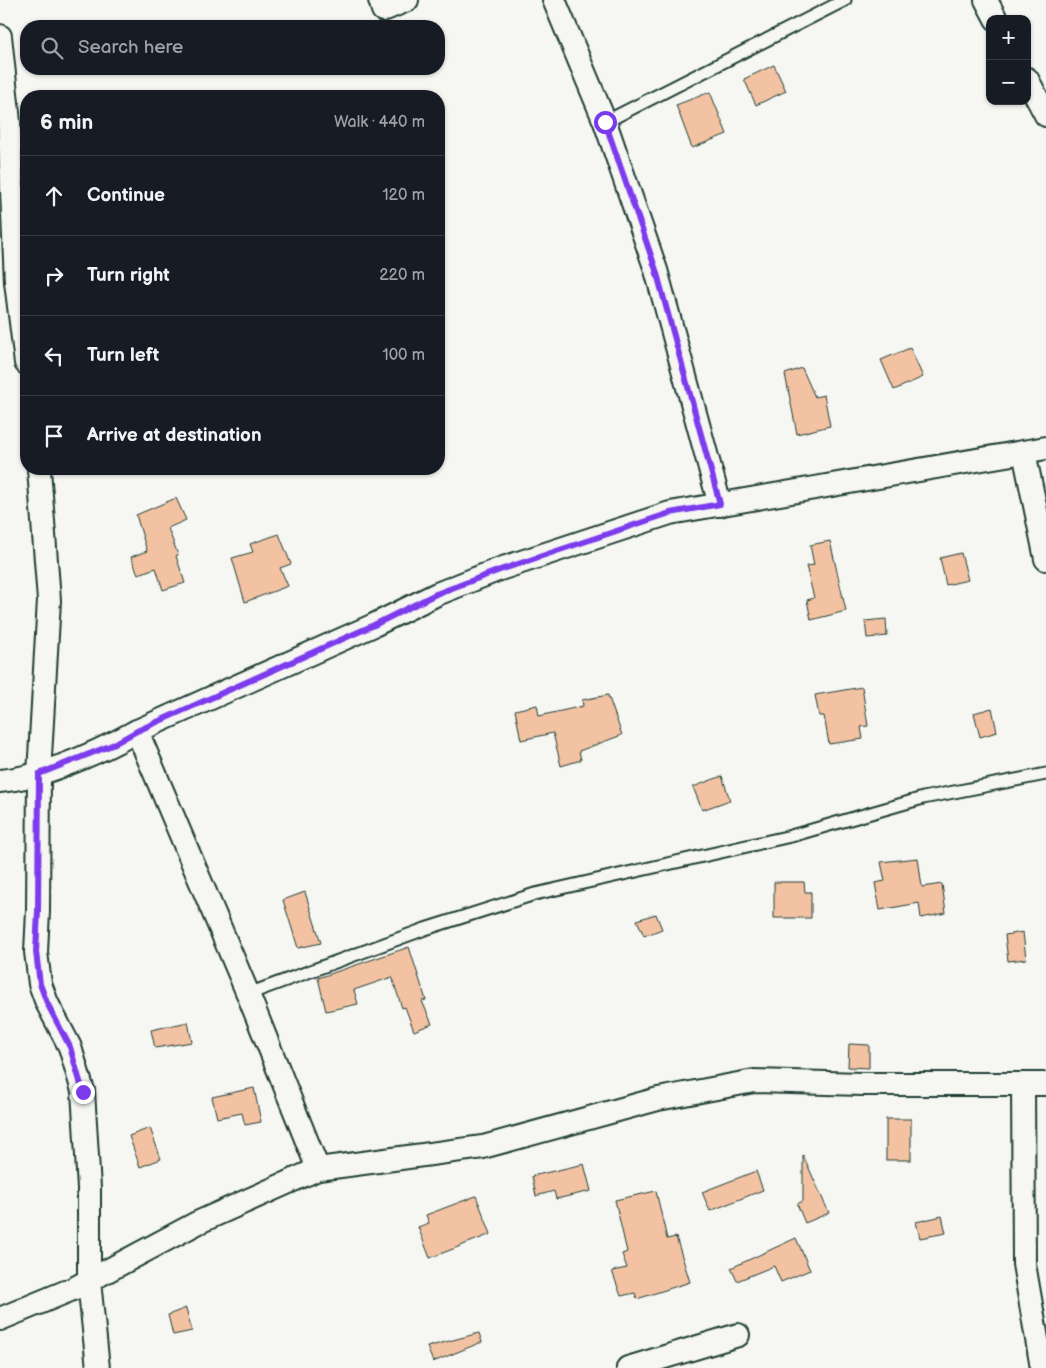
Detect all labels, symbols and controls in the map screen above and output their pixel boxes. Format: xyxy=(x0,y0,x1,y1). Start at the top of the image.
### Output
map controls xyxy=(986,15,1031,105)
button: + xyxy=(986,15,1031,60)
search box xyxy=(20,20,445,75)
icon: search xyxy=(38,34,66,62)
text: Search here xyxy=(78,36,183,59)
button: − xyxy=(986,60,1031,105)
text: 6 min xyxy=(40,110,93,135)
route start xyxy=(594,111,617,134)
text: Walk · 440 m xyxy=(334,113,425,132)
icon: ahead xyxy=(40,182,68,210)
text: Continue xyxy=(87,184,165,207)
text: 120 m xyxy=(382,186,425,205)
icon: right xyxy=(40,262,68,290)
text: Turn right xyxy=(87,264,170,287)
text: 220 m xyxy=(379,266,425,285)
icon: left xyxy=(40,342,68,370)
text: Turn left xyxy=(87,344,159,367)
text: 100 m xyxy=(382,346,425,365)
icon: arrive xyxy=(40,422,68,450)
text: Arrive at destination xyxy=(87,424,262,447)
route end xyxy=(72,1081,95,1104)

